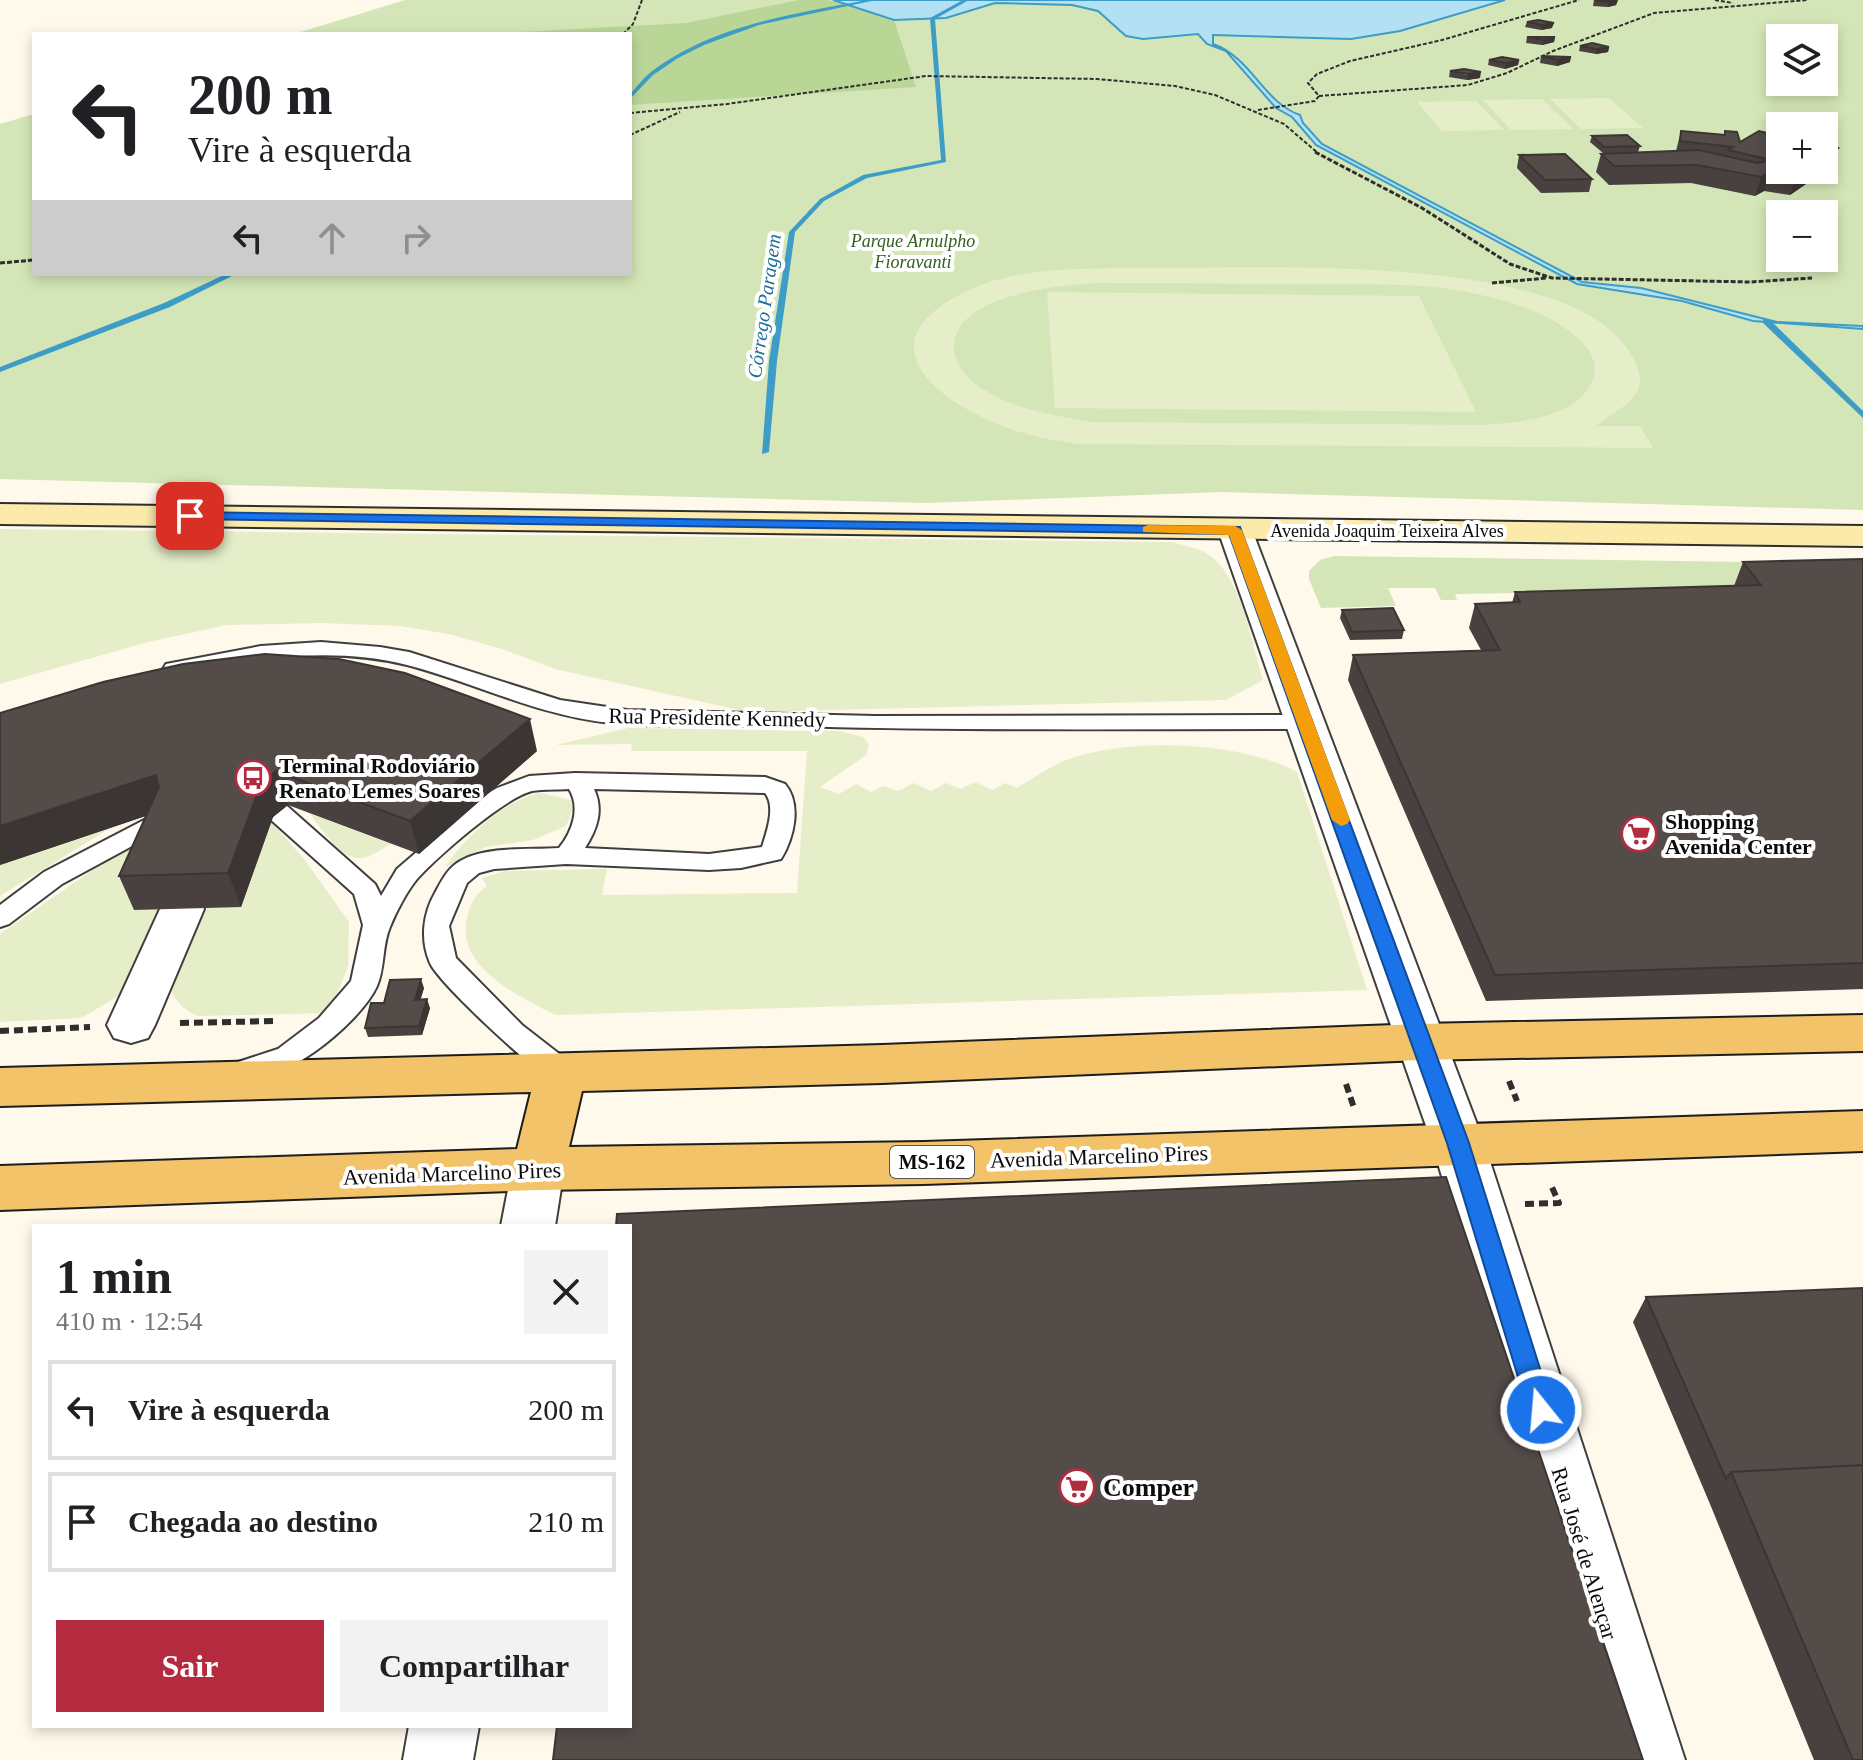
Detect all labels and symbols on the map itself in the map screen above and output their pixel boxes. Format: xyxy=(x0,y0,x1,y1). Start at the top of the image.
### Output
park label: Parque Arnulpho Fioravanti xyxy=(850,231,975,272)
water label: Córrego Paragem xyxy=(743,232,786,380)
pin xyxy=(156,482,224,550)
street label: Avenida Joaquim Teixeira Alves xyxy=(1270,521,1504,541)
street label: Rua Presidente Kennedy xyxy=(608,703,826,732)
place label: Terminal Rodoviário Renato Lemes Soares xyxy=(279,753,481,803)
bus stop icon: Terminal Rodoviário Renato Lemes Soares xyxy=(234,759,272,797)
place label: Shopping Avenida Center xyxy=(1665,809,1812,859)
supermarket icon: Shopping Avenida Center xyxy=(1620,815,1658,853)
street label: Avenida Marcelino Pires xyxy=(989,1140,1209,1173)
road number: MS-162 xyxy=(890,1146,974,1178)
street label: Avenida Marcelino Pires xyxy=(342,1157,562,1190)
position arrow xyxy=(1499,1368,1583,1452)
street label: Rua José de Alençar xyxy=(1546,1464,1623,1643)
supermarket icon: Comper xyxy=(1058,1468,1096,1506)
place label: Comper xyxy=(1103,1473,1194,1502)

